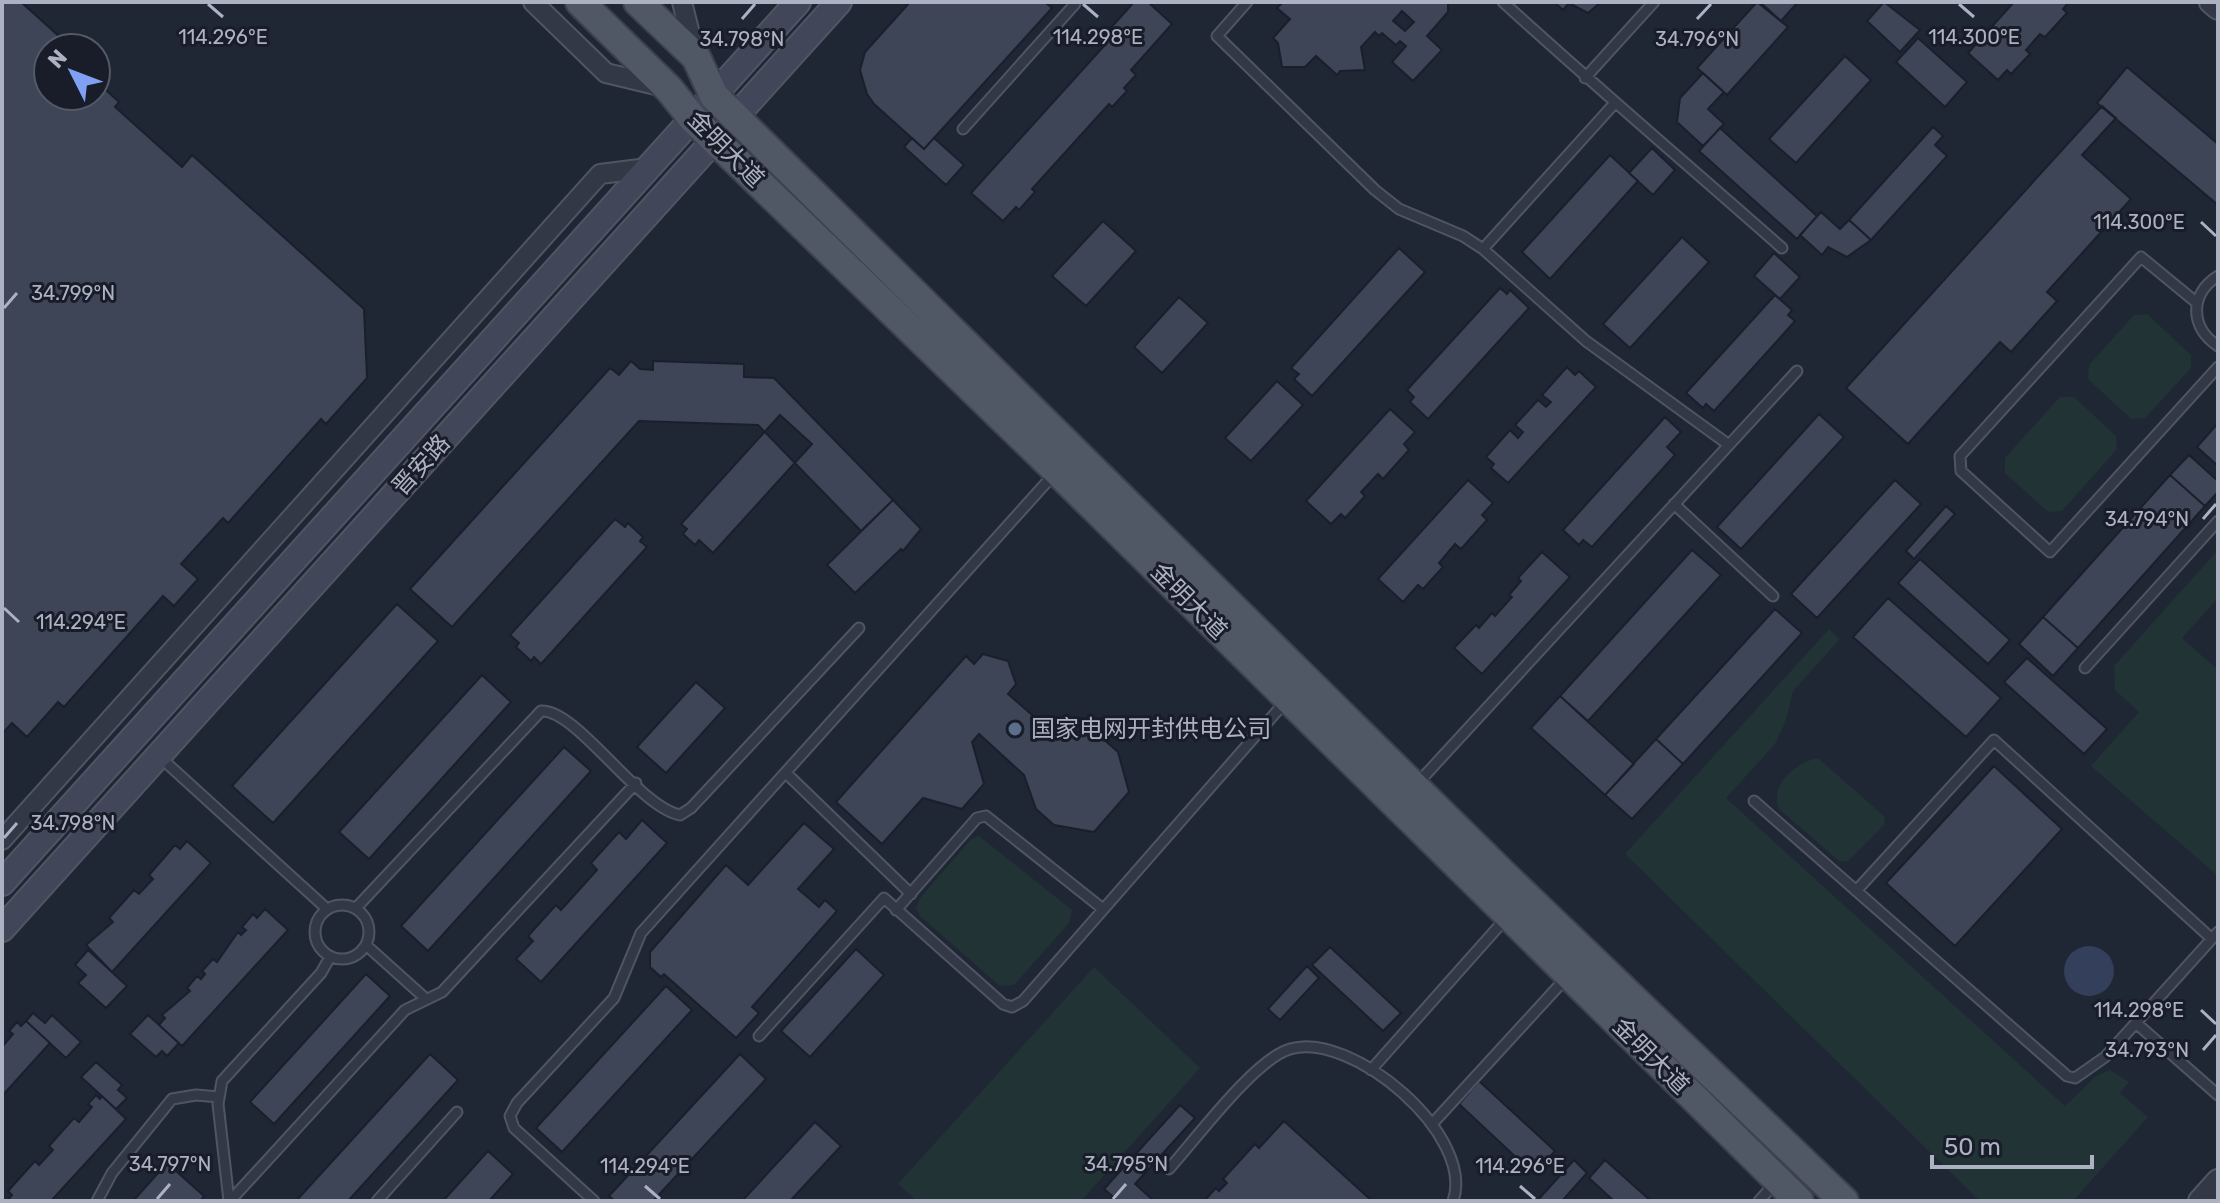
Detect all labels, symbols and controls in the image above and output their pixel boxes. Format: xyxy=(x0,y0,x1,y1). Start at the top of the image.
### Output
text: 114.296°E xyxy=(178,25,268,49)
text: 114.298°E xyxy=(1053,25,1143,49)
text: 114.300°E xyxy=(1928,25,2020,49)
text: 34.798°N xyxy=(699,27,785,51)
text: 34.796°N xyxy=(1655,27,1739,51)
north arrow xyxy=(32,32,112,112)
text: N xyxy=(42,44,73,74)
street label: 金明大道 xyxy=(682,105,770,193)
text: 114.300°E xyxy=(2093,210,2185,234)
text: 34.799°N xyxy=(31,281,115,305)
street label: 晋安路 xyxy=(387,429,455,501)
text: 34.794°N xyxy=(2105,507,2189,531)
street label: 金明大道 xyxy=(1145,557,1233,645)
text: 114.294°E xyxy=(36,610,126,634)
place label: 国家电网开封供电公司 xyxy=(1031,715,1271,743)
marker: 国家电网开封供电公司 xyxy=(1006,720,1024,738)
text: 34.798°N xyxy=(30,811,116,835)
text: 114.298°E xyxy=(2094,998,2184,1022)
street label: 金明大道 xyxy=(1607,1012,1695,1100)
text: 34.793°N xyxy=(2105,1038,2189,1062)
scale bar xyxy=(1932,1119,2092,1169)
text: 50 m xyxy=(1944,1133,2001,1161)
text: 34.797°N xyxy=(129,1152,211,1176)
text: 34.795°N xyxy=(1084,1152,1168,1176)
text: 114.294°E xyxy=(600,1154,690,1178)
text: 114.296°E xyxy=(1475,1154,1565,1178)

